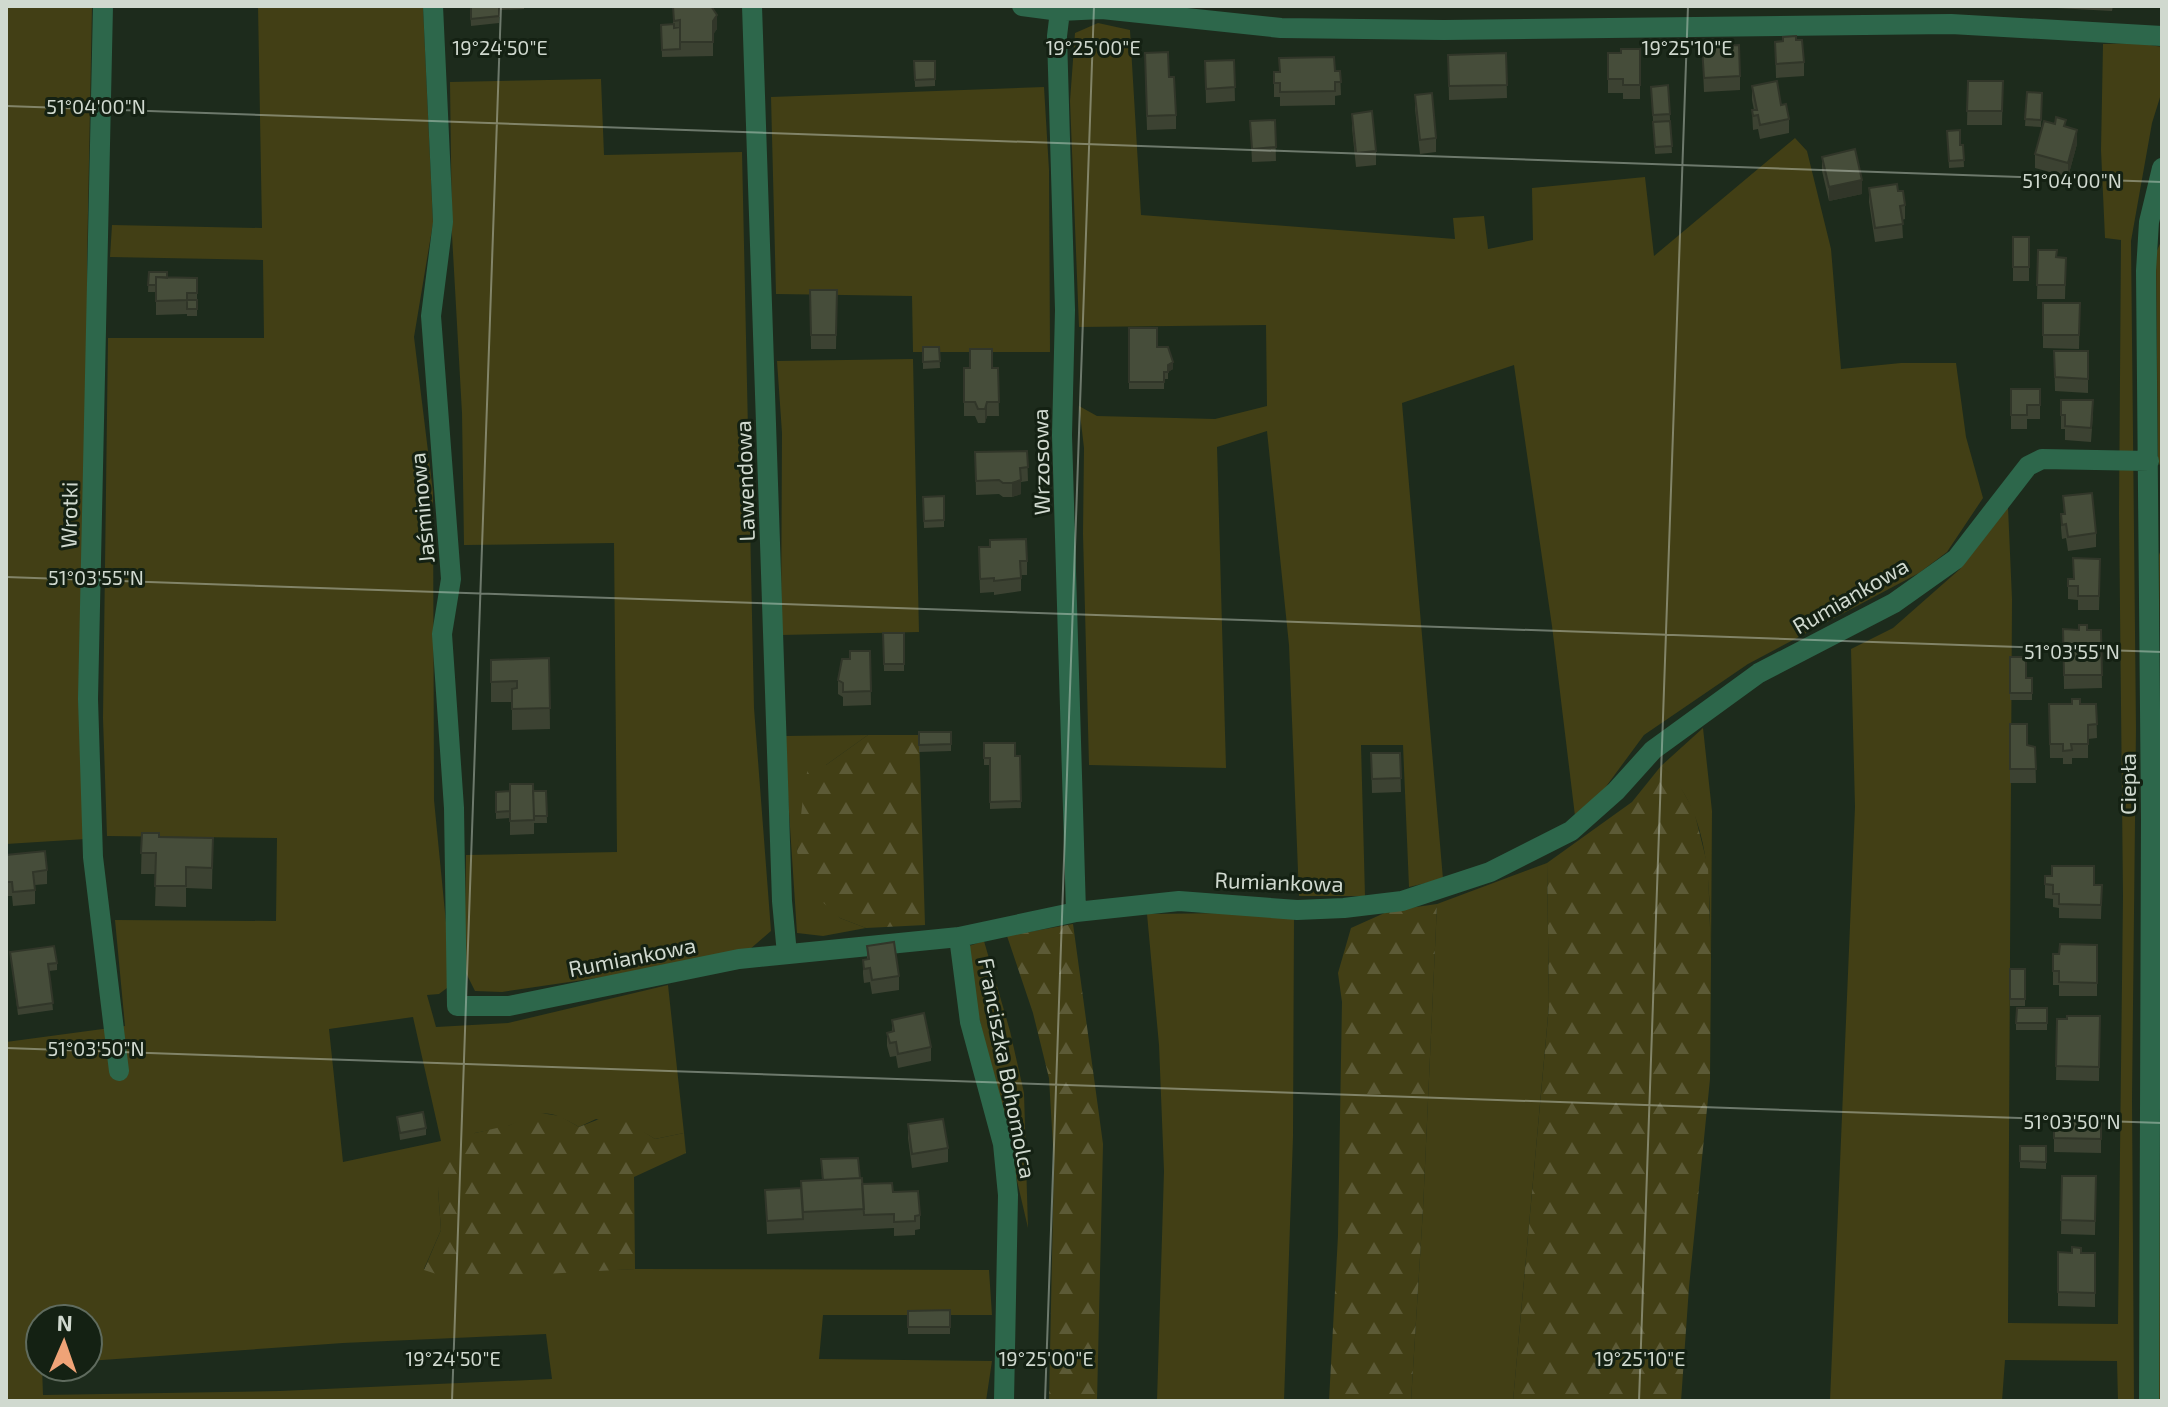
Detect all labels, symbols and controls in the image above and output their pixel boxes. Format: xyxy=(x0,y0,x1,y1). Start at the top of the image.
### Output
text: 19°24'50"E xyxy=(452,35,548,59)
text: 19°25'00"E xyxy=(1045,35,1141,59)
text: 19°25'10"E xyxy=(1641,35,1733,59)
text: 51°04'00"N xyxy=(46,94,146,118)
text: 51°04'00"N xyxy=(2022,168,2122,192)
street label: Wrzosowa xyxy=(1026,408,1054,516)
street label: Lawendowa xyxy=(729,420,759,542)
street label: Jaśminowa xyxy=(403,452,439,564)
street label: Wrotki xyxy=(54,481,82,549)
street label: Rumiankowa xyxy=(1788,551,1912,639)
text: 51°03'55"N xyxy=(48,565,144,589)
text: 51°03'55"N xyxy=(2024,639,2120,663)
street label: Ciepła xyxy=(2114,753,2140,815)
street label: Rumiankowa xyxy=(1214,866,1344,896)
street label: Rumiankowa xyxy=(566,931,698,981)
street label: Franciszka Bohomolca xyxy=(974,955,1042,1181)
text: 51°03'50"N xyxy=(47,1036,145,1060)
text: 51°03'50"N xyxy=(2023,1109,2121,1133)
north arrow xyxy=(24,1303,104,1383)
text: N xyxy=(56,1309,73,1335)
text: 19°24'50"E xyxy=(405,1346,501,1370)
text: 19°25'00"E xyxy=(998,1346,1094,1370)
text: 19°25'10"E xyxy=(1594,1346,1686,1370)

